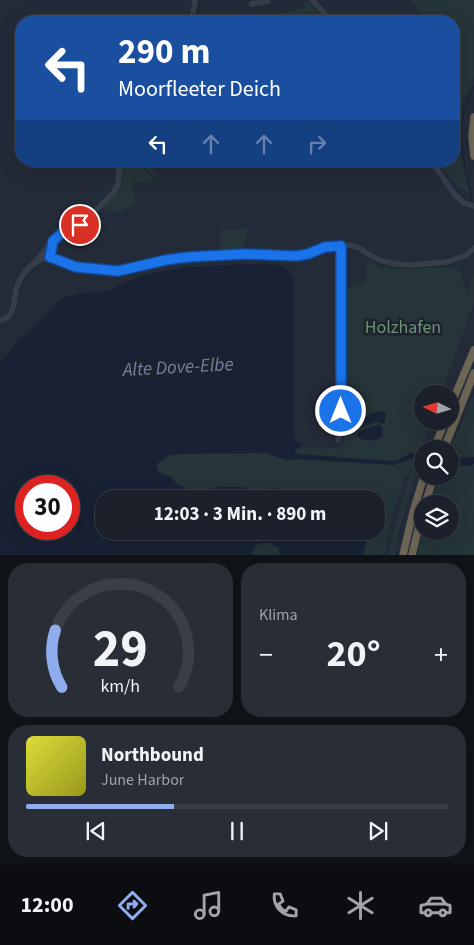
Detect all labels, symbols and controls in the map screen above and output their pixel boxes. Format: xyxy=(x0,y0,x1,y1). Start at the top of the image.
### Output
text: 290 m xyxy=(118,27,210,77)
icon: left xyxy=(35,35,100,100)
text: Moorfleeter Deich xyxy=(118,73,281,105)
icon: left xyxy=(144,130,172,158)
icon: ahead xyxy=(197,130,225,158)
icon: ahead xyxy=(250,130,278,158)
icon: right xyxy=(303,130,331,158)
pin xyxy=(59,204,101,246)
icon: arrive xyxy=(66,211,94,239)
park label: Holzhafen xyxy=(365,315,441,340)
water label: Alte Dove-Elbe xyxy=(121,351,234,384)
position arrow xyxy=(314,384,366,436)
north arrow xyxy=(414,385,459,430)
map controls xyxy=(414,385,459,540)
button: search xyxy=(414,440,459,485)
speed limit sign: 30 xyxy=(15,475,80,540)
button: layers xyxy=(414,495,459,540)
text: 12:03 · 3 Min. · 890 m xyxy=(154,501,326,528)
text: Klima xyxy=(259,604,298,626)
text: 29 xyxy=(93,613,148,687)
text: 20° xyxy=(327,627,381,681)
text: − xyxy=(259,635,273,675)
text: + xyxy=(434,635,448,675)
text: km/h xyxy=(101,674,140,699)
text: Northbound xyxy=(101,742,204,769)
text: June Harbor xyxy=(101,769,184,791)
icon: previous xyxy=(82,817,110,845)
icon: pause xyxy=(223,817,251,845)
icon: next xyxy=(364,817,392,845)
icon: directions xyxy=(115,888,150,923)
icon: music xyxy=(191,888,226,923)
icon: phone xyxy=(267,888,302,923)
icon: climate xyxy=(343,888,378,923)
icon: car xyxy=(418,888,453,923)
text: 12:00 xyxy=(20,889,74,921)

